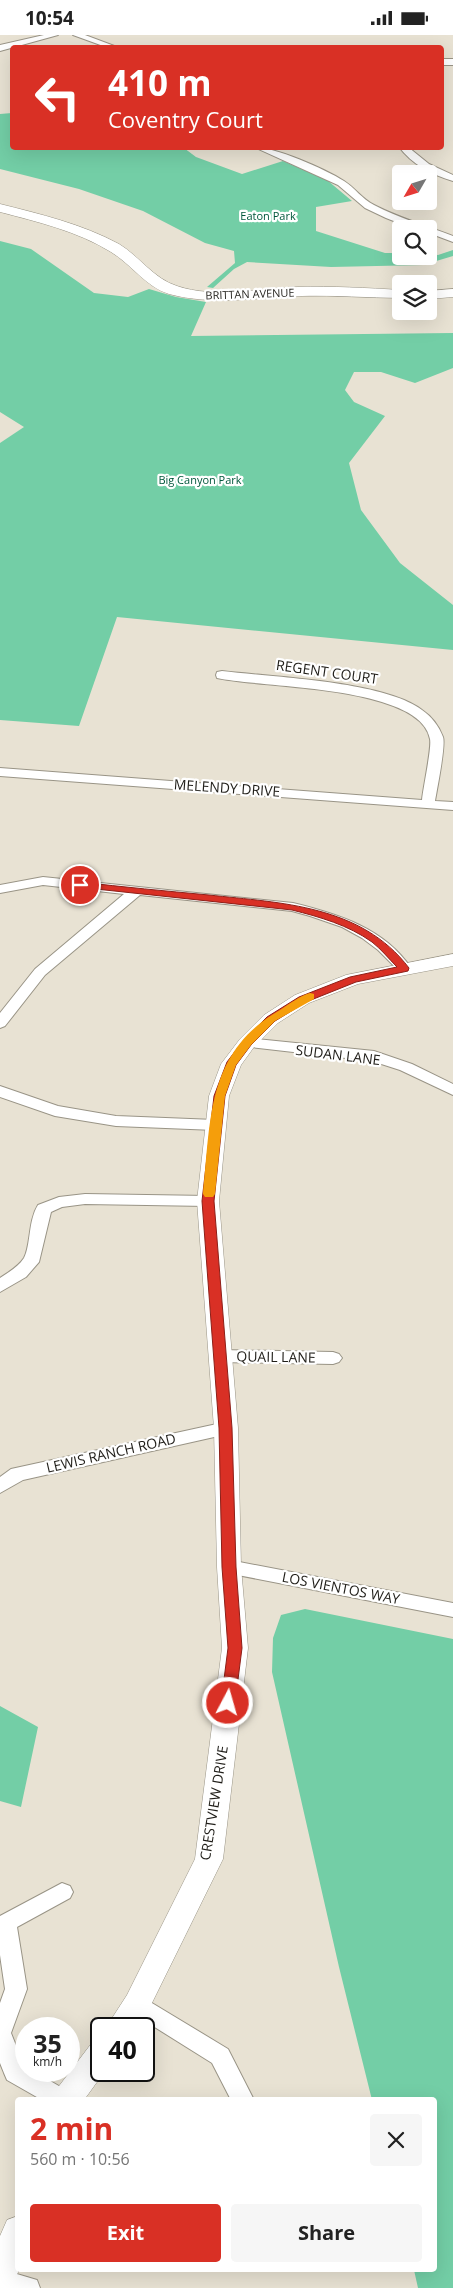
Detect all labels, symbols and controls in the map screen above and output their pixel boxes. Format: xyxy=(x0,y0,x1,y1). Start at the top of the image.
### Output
text: 10:54 xyxy=(25,5,74,31)
text: 410 m xyxy=(108,59,212,106)
icon: left xyxy=(25,65,90,130)
text: Coventry Court xyxy=(108,104,263,134)
north arrow xyxy=(392,165,438,210)
map controls xyxy=(392,165,437,320)
park label: Eaton Park xyxy=(240,208,296,223)
button: search xyxy=(392,220,437,265)
button: layers xyxy=(392,275,437,320)
street label: BRITTAN AVENUE xyxy=(205,284,295,303)
park label: Big Canyon Park xyxy=(158,472,242,487)
street label: REGENT COURT xyxy=(275,655,379,688)
street label: MELENDY DRIVE xyxy=(173,774,281,801)
pin xyxy=(59,864,101,906)
icon: arrive xyxy=(66,871,94,899)
street label: SUDAN LANE xyxy=(294,1040,382,1069)
street label: QUAIL LANE xyxy=(236,1346,316,1367)
street label: LEWIS RANCH ROAD xyxy=(44,1428,178,1477)
street label: LOS VIENTOS WAY xyxy=(281,1567,402,1608)
position arrow xyxy=(201,1676,253,1728)
street label: CRESTVIEW DRIVE xyxy=(195,1744,232,1862)
speed limit sign: 40 xyxy=(90,2017,155,2082)
text: 35 xyxy=(33,2026,62,2060)
text: km/h xyxy=(33,2053,62,2070)
text: 2 min xyxy=(30,2108,113,2149)
button: close xyxy=(370,2114,422,2166)
text: 560 m · 10:56 xyxy=(30,2148,130,2170)
button: Exit xyxy=(30,2204,221,2262)
button: Share xyxy=(231,2204,422,2262)

